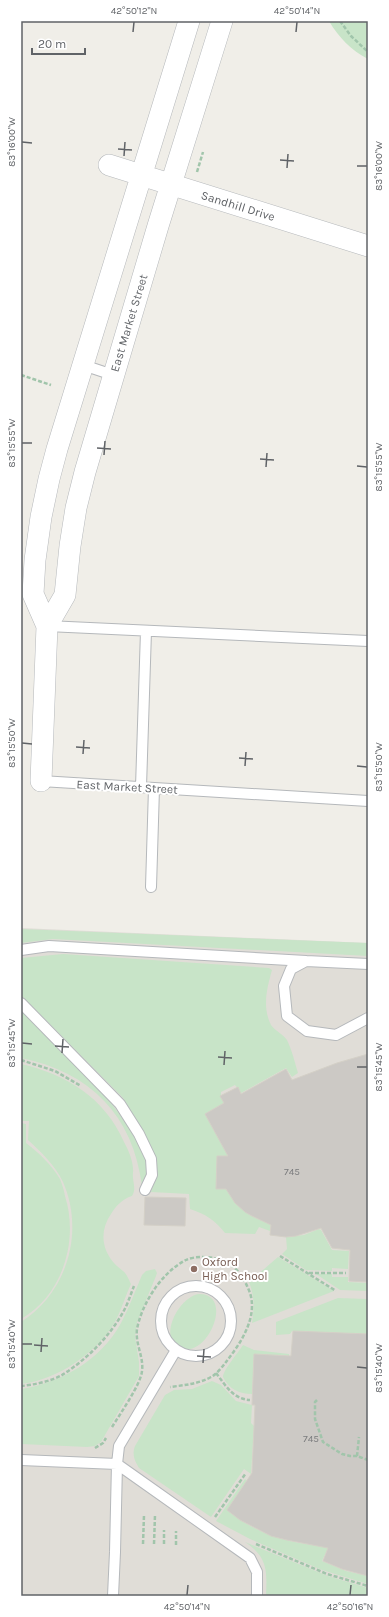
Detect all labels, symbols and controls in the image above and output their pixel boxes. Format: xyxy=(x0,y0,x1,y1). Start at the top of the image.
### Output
text: 42°50'12"N xyxy=(111,5,157,17)
text: 42°50'14"N xyxy=(274,5,320,17)
scale bar xyxy=(32,30,85,56)
text: 20 m xyxy=(38,37,66,51)
text: 83°16'00"W xyxy=(6,117,18,167)
text: 83°16'00"W xyxy=(373,141,385,191)
street label: Sandhill Drive xyxy=(199,188,277,224)
street label: East Market Street xyxy=(107,272,151,374)
text: 83°15'55"W xyxy=(6,418,18,468)
text: 83°15'55"W xyxy=(373,442,385,492)
text: 83°15'50"W xyxy=(6,718,18,768)
text: 83°15'50"W xyxy=(373,742,385,792)
street label: East Market Street xyxy=(76,777,178,797)
text: 83°15'45"W xyxy=(6,1018,18,1067)
text: 83°15'45"W xyxy=(373,1042,385,1091)
house number: 745 xyxy=(284,1166,300,1178)
place label: Oxford High School xyxy=(202,1255,268,1283)
marker: Oxford High School xyxy=(189,1264,199,1274)
text: 83°15'40"W xyxy=(6,1319,18,1369)
text: 83°15'40"W xyxy=(373,1343,385,1393)
house number: 745 xyxy=(303,1433,319,1445)
text: 42°50'14"N xyxy=(164,1601,210,1613)
text: 42°50'16"N xyxy=(327,1601,373,1613)

